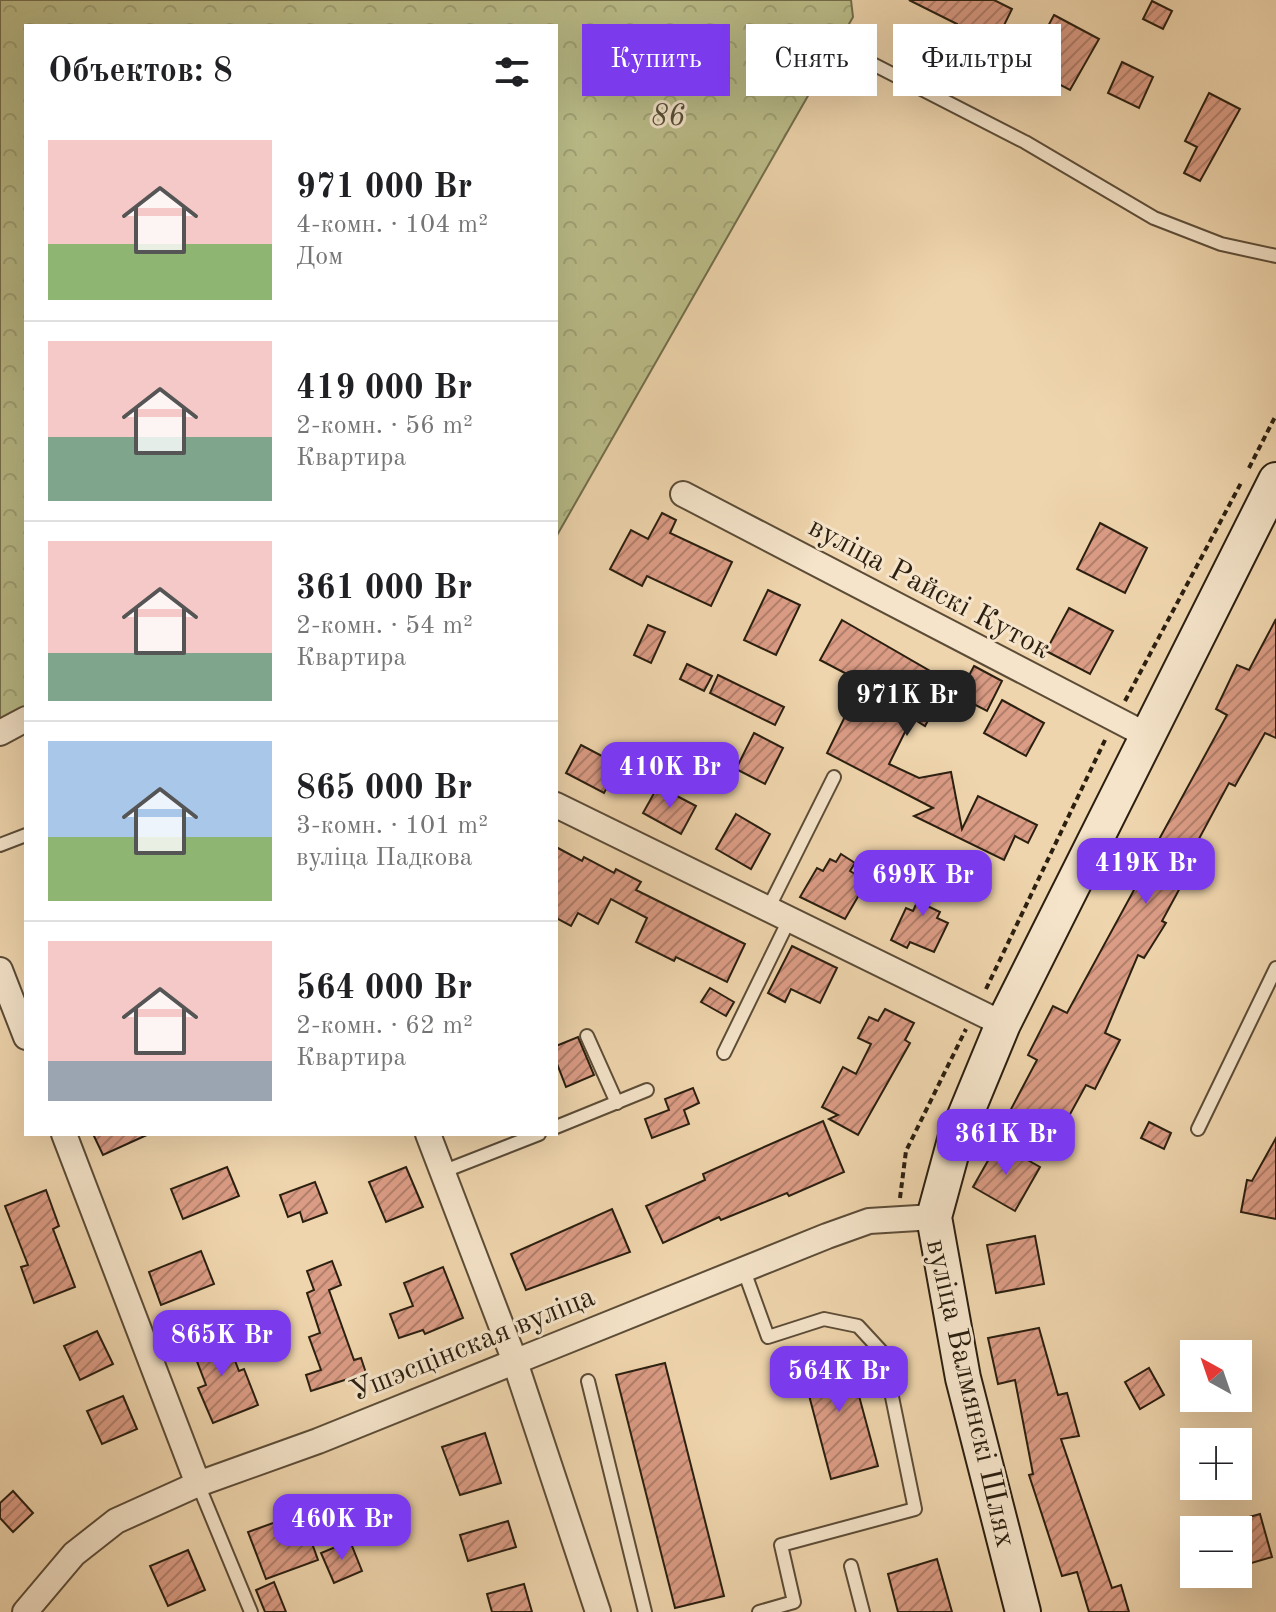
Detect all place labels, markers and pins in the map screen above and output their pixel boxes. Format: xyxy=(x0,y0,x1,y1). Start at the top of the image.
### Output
pin: 971K Br xyxy=(833,670,981,738)
pin: 410K Br xyxy=(596,742,744,810)
pin: 419K Br xyxy=(1072,838,1220,906)
pin: 699K Br xyxy=(849,850,997,918)
pin: 361K Br xyxy=(932,1109,1080,1177)
pin: 865K Br xyxy=(148,1310,296,1378)
pin: 564K Br xyxy=(765,1346,913,1414)
pin: 460K Br xyxy=(268,1494,416,1562)

